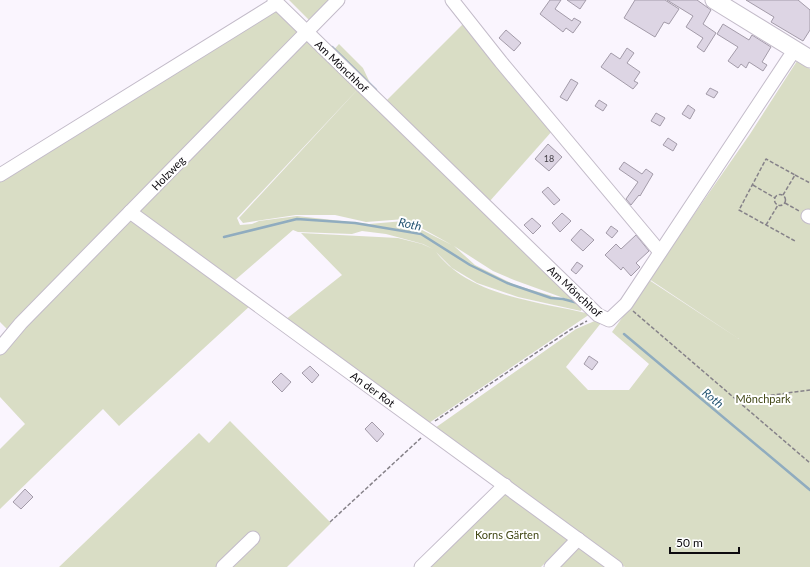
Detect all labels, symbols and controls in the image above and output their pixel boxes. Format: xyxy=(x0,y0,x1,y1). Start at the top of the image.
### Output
street label: Am Mönchhof xyxy=(313,37,372,95)
street label: Holzweg xyxy=(149,153,187,193)
house number: 18 xyxy=(544,153,554,164)
water label: Roth xyxy=(397,214,423,234)
street label: Am Mönchhof xyxy=(545,263,605,319)
street label: An der Rot xyxy=(348,369,398,409)
water label: Roth xyxy=(699,385,727,411)
park label: Mönchpark xyxy=(735,392,791,405)
park label: Korns Gärten xyxy=(475,528,539,541)
scale bar xyxy=(670,529,739,555)
text: 50 m xyxy=(676,535,703,550)

